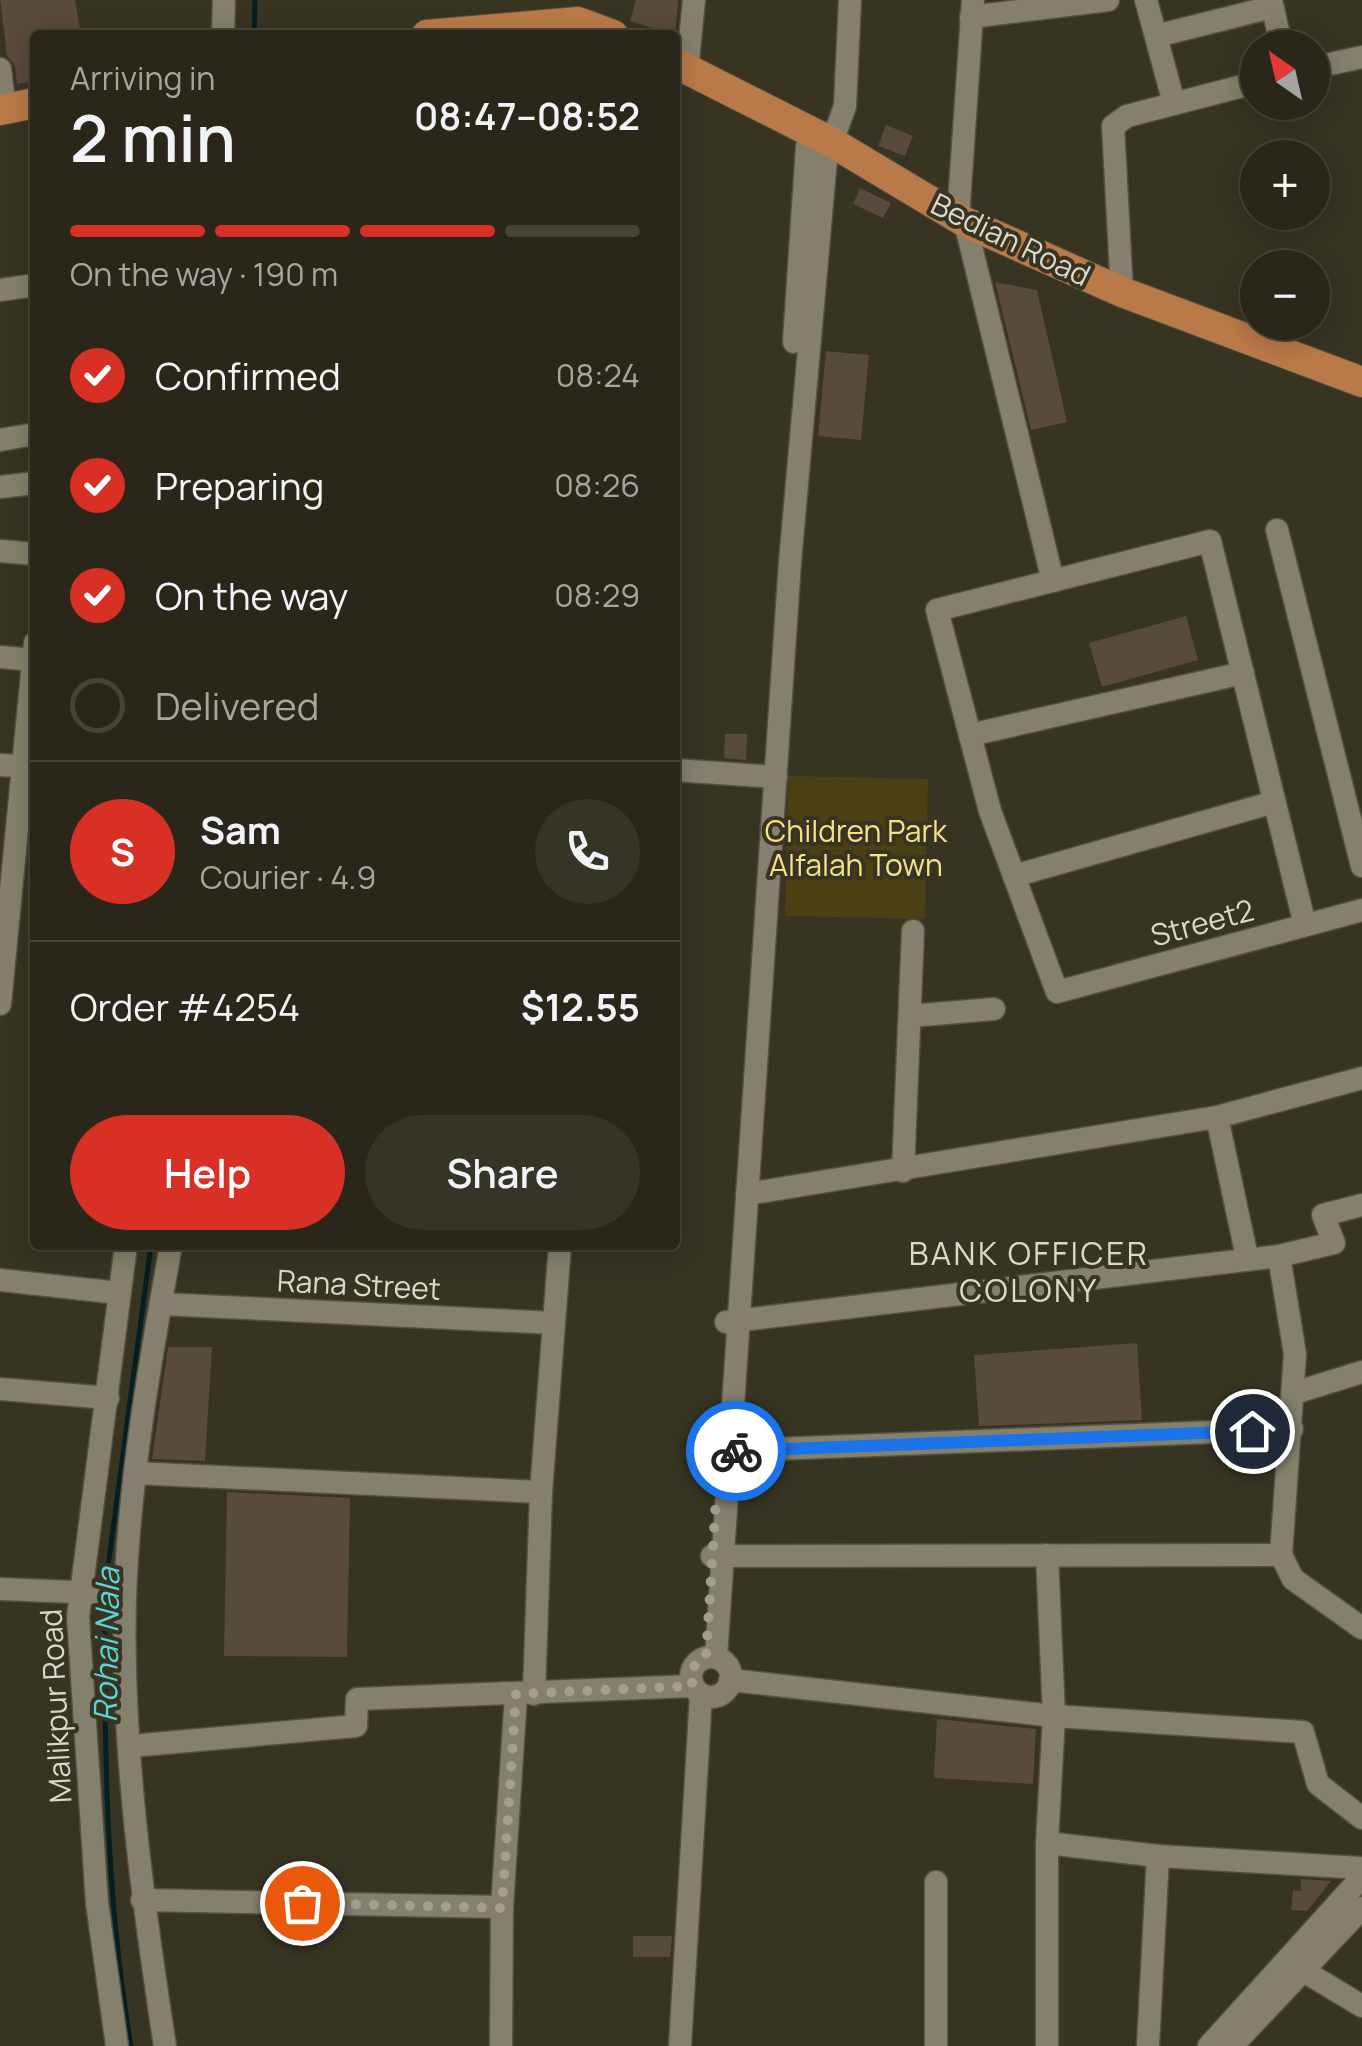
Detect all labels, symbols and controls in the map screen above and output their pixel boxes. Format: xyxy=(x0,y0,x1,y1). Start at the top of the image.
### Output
north arrow xyxy=(1240,30,1330,120)
map controls xyxy=(1240,30,1330,340)
text: Arriving in xyxy=(70,56,215,100)
text: 08:47–08:52 xyxy=(414,89,640,141)
text: 2 min xyxy=(70,93,236,182)
button: + xyxy=(1240,140,1330,230)
street label: Bedian Road xyxy=(925,183,1097,295)
button: − xyxy=(1240,250,1330,340)
text: On the way · 190 m xyxy=(70,252,338,296)
icon: check xyxy=(70,348,125,403)
text: Confirmed xyxy=(155,349,341,401)
text: 08:24 xyxy=(556,353,640,397)
icon: check xyxy=(70,458,125,513)
text: Preparing xyxy=(155,459,324,511)
text: 08:26 xyxy=(554,463,640,507)
icon: check xyxy=(70,568,125,623)
text: On the way xyxy=(155,569,348,621)
text: 08:29 xyxy=(554,573,640,617)
text: Delivered xyxy=(155,679,319,731)
button: phone xyxy=(535,799,640,904)
text: Sam xyxy=(200,803,281,855)
park label: Children Park Alfalah Town xyxy=(765,810,948,885)
text: S xyxy=(110,825,135,877)
text: Courier · 4.9 xyxy=(200,855,376,899)
street label: Street2 xyxy=(1146,889,1258,955)
text: Order #4254 xyxy=(70,980,300,1032)
text: $12.55 xyxy=(521,980,640,1032)
button: Help xyxy=(70,1115,345,1230)
button: Share xyxy=(365,1115,640,1230)
district label: BANK OFFICER COLONY xyxy=(909,1231,1149,1312)
street label: Rana Street xyxy=(276,1259,442,1309)
pin xyxy=(1210,1389,1295,1474)
courier xyxy=(686,1401,786,1501)
icon: home xyxy=(1225,1404,1280,1459)
icon: bike xyxy=(709,1424,764,1479)
water label: Rohai Nala xyxy=(83,1565,129,1723)
street label: Malikpur Road xyxy=(29,1608,81,1804)
pin xyxy=(260,1861,345,1946)
icon: bag xyxy=(275,1876,330,1931)

